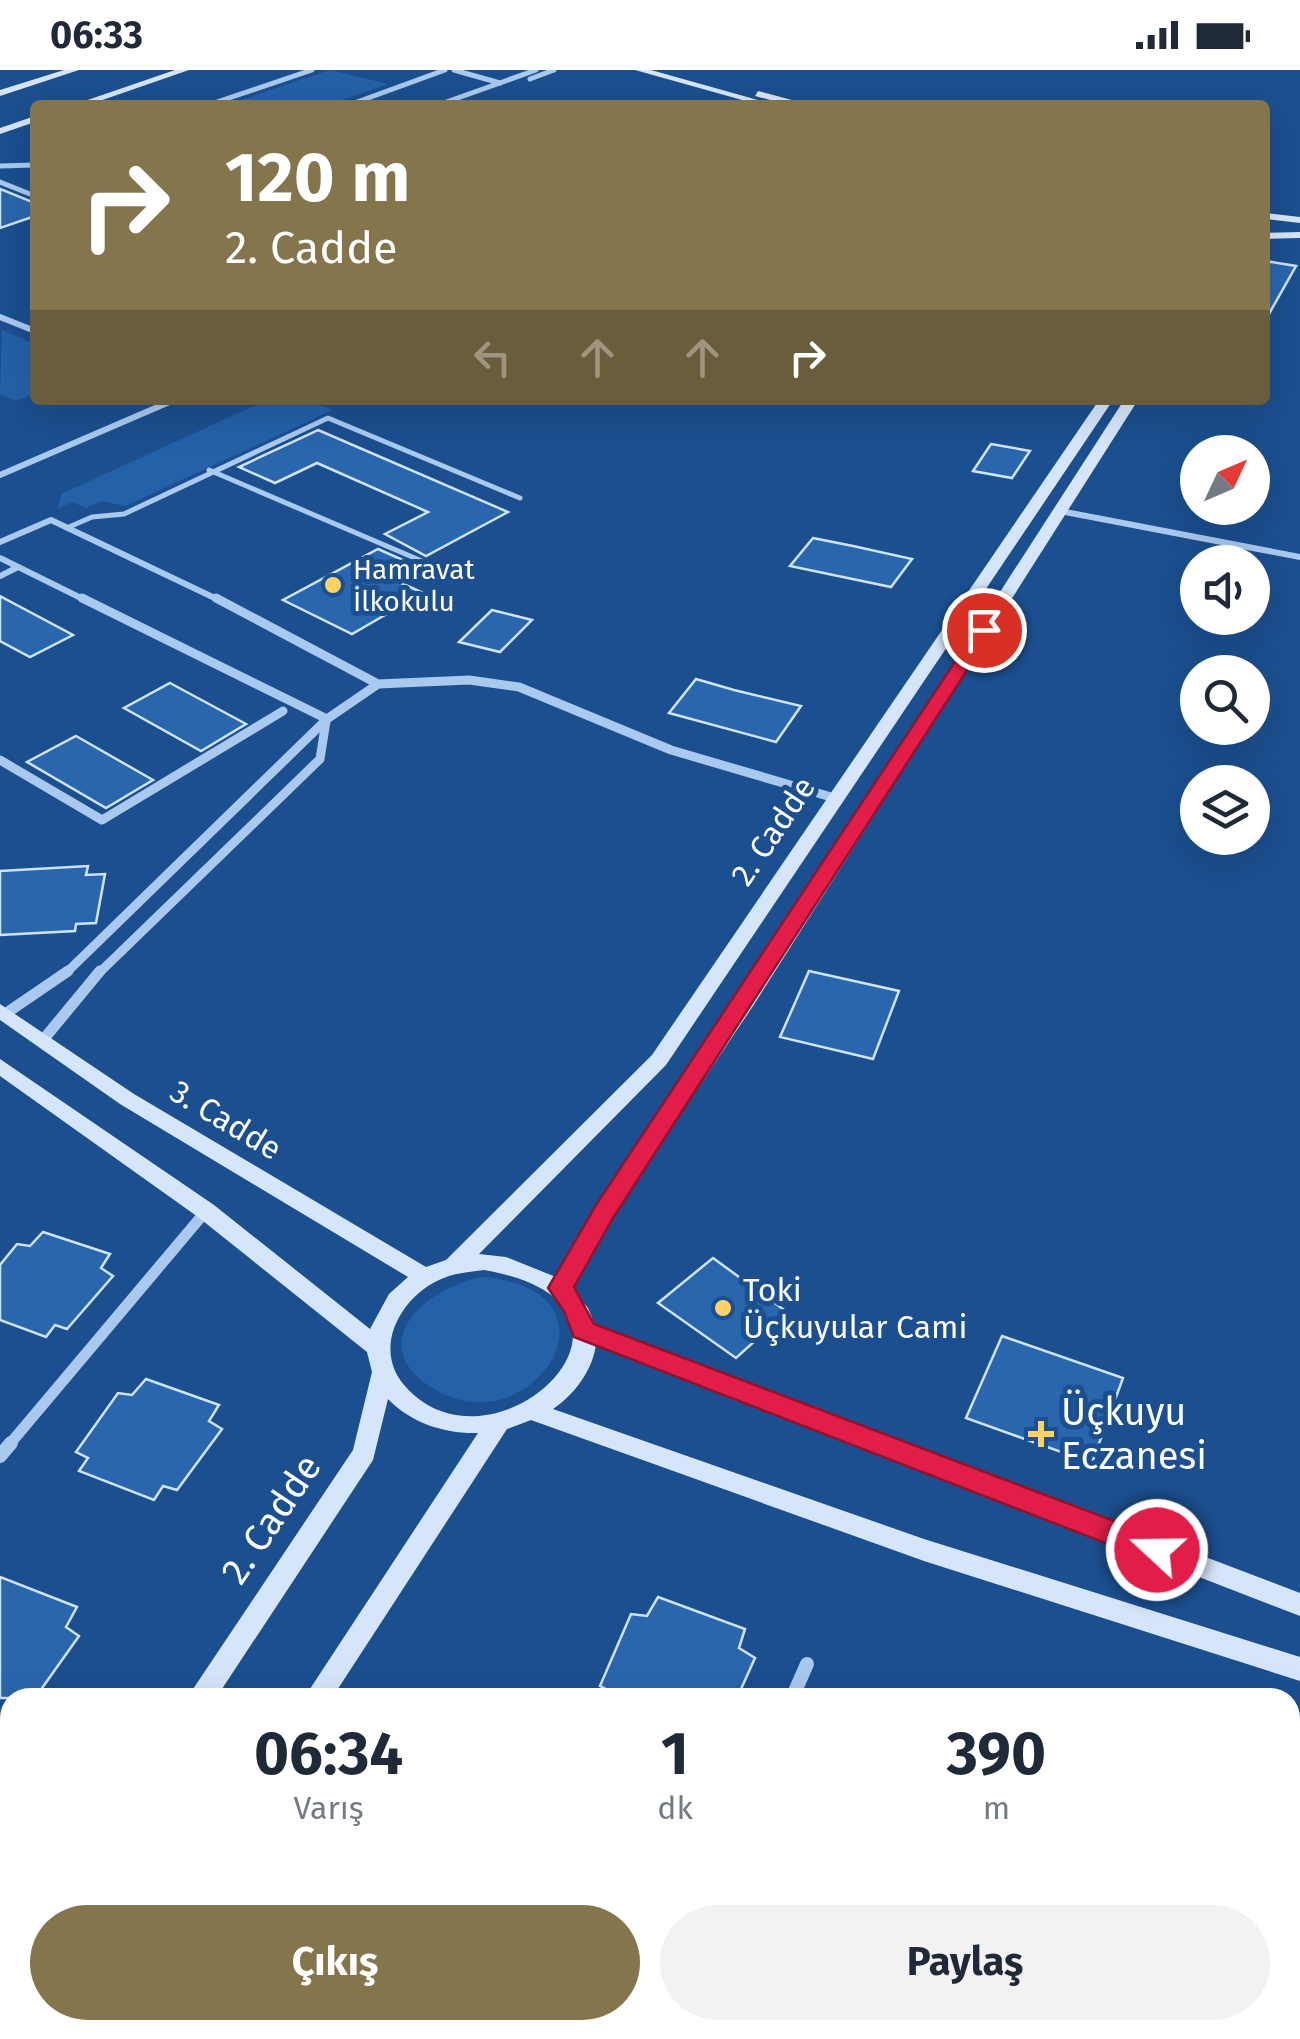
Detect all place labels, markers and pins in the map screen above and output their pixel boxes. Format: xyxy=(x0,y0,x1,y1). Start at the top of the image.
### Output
place label: Hamravat İlkokulu xyxy=(353,553,475,618)
marker: Hamravat İlkokulu xyxy=(322,574,344,596)
pin xyxy=(942,588,1027,673)
place label: Toki Üçkuyular Cami xyxy=(743,1271,968,1346)
marker: Toki Üçkuyular Cami xyxy=(712,1297,734,1319)
place label: Üçkuyu Eczanesi xyxy=(1061,1389,1207,1479)
marker: Üçkuyu Eczanesi xyxy=(1030,1423,1052,1445)

